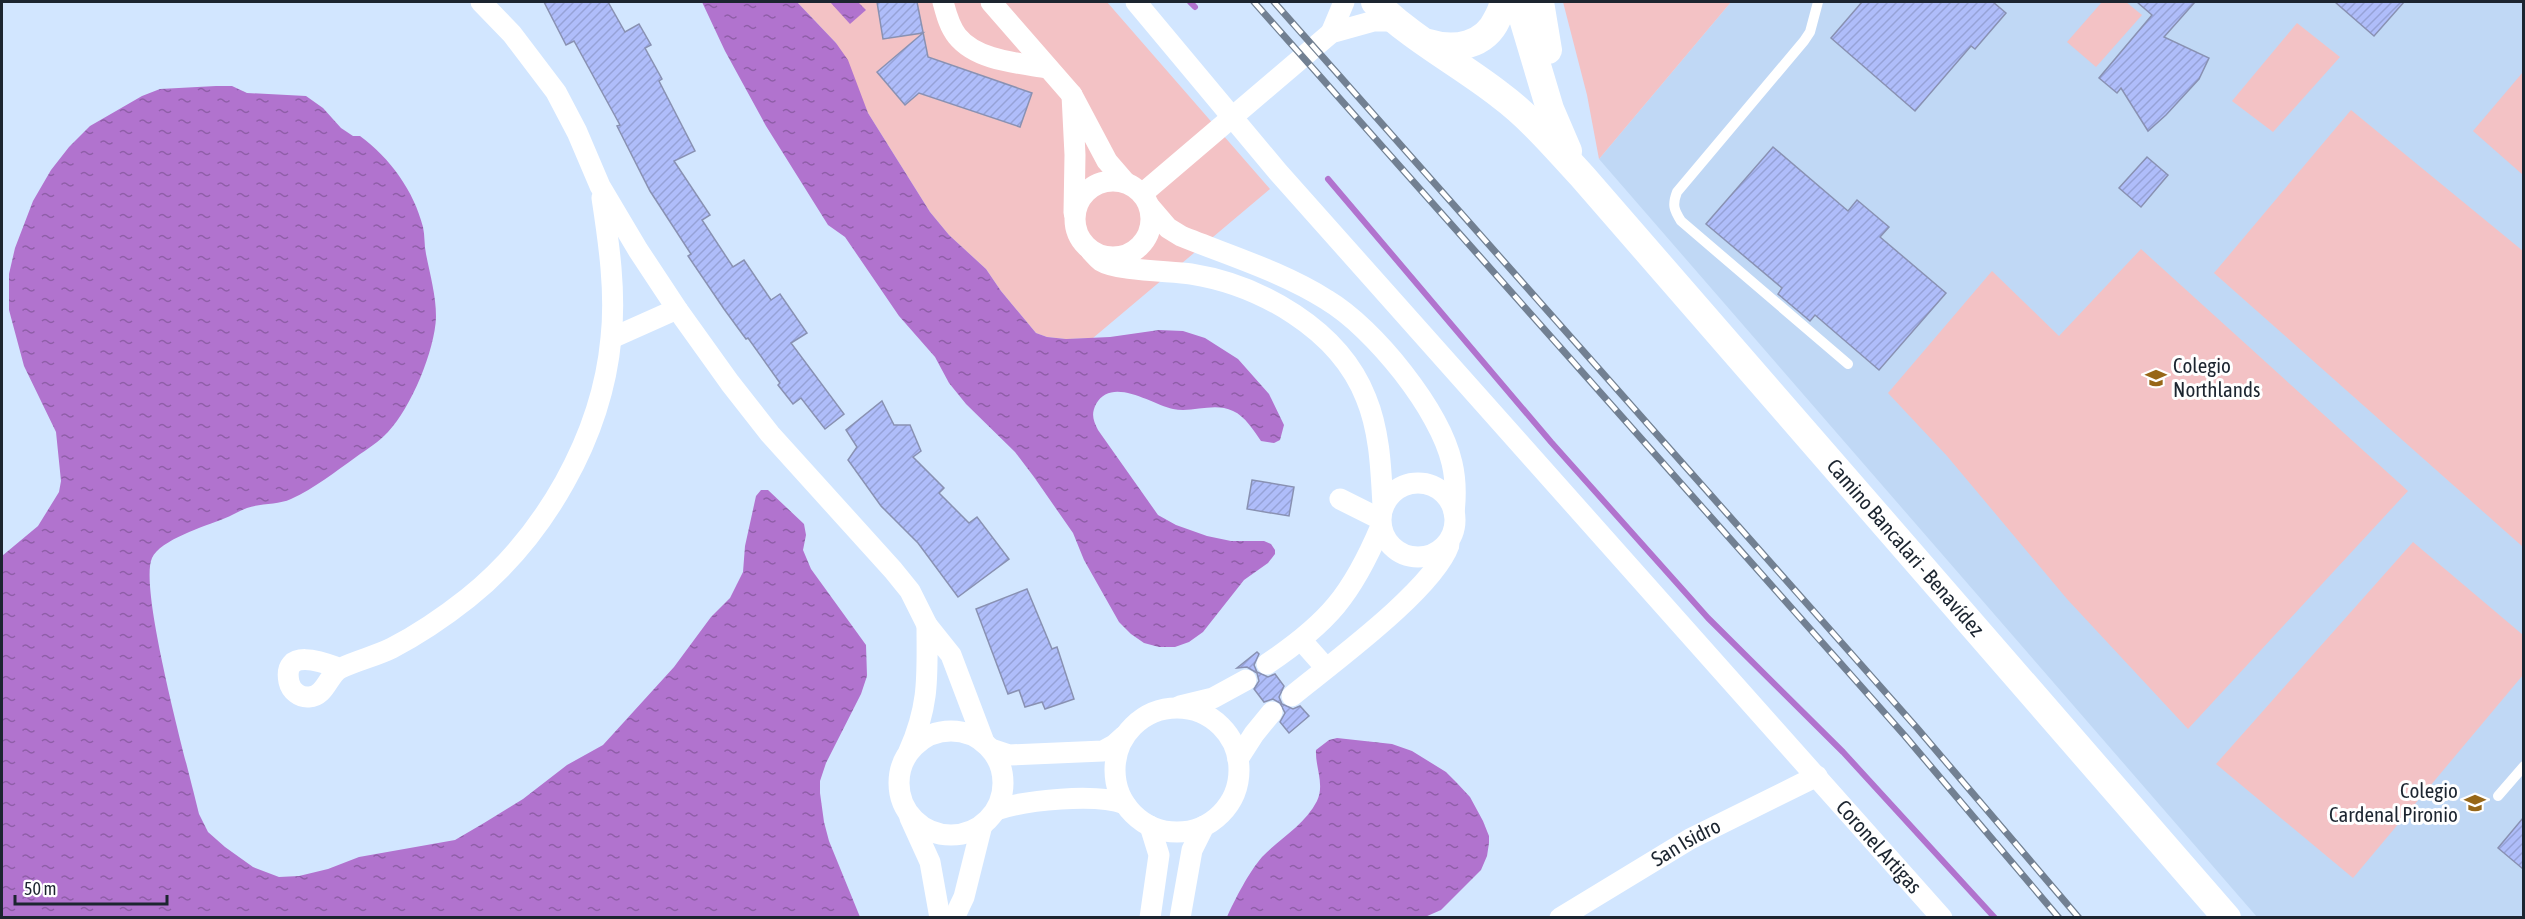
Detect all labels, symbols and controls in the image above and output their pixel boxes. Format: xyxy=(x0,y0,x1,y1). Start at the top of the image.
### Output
place label: Colegio Northlands xyxy=(2173,353,2260,401)
school or university icon: Colegio Northlands xyxy=(2144,366,2168,390)
street label: Camino Bancalari - Benavídez xyxy=(1822,454,1990,641)
place label: Colegio Cardenal Pironio xyxy=(2329,778,2458,826)
school or university icon: Colegio Cardenal Pironio xyxy=(2463,791,2487,815)
street label: Coronel Artigas xyxy=(1832,795,1927,898)
street label: San Isidro xyxy=(1647,813,1724,871)
scale bar xyxy=(15,868,166,906)
text: 50 m xyxy=(24,878,56,899)

